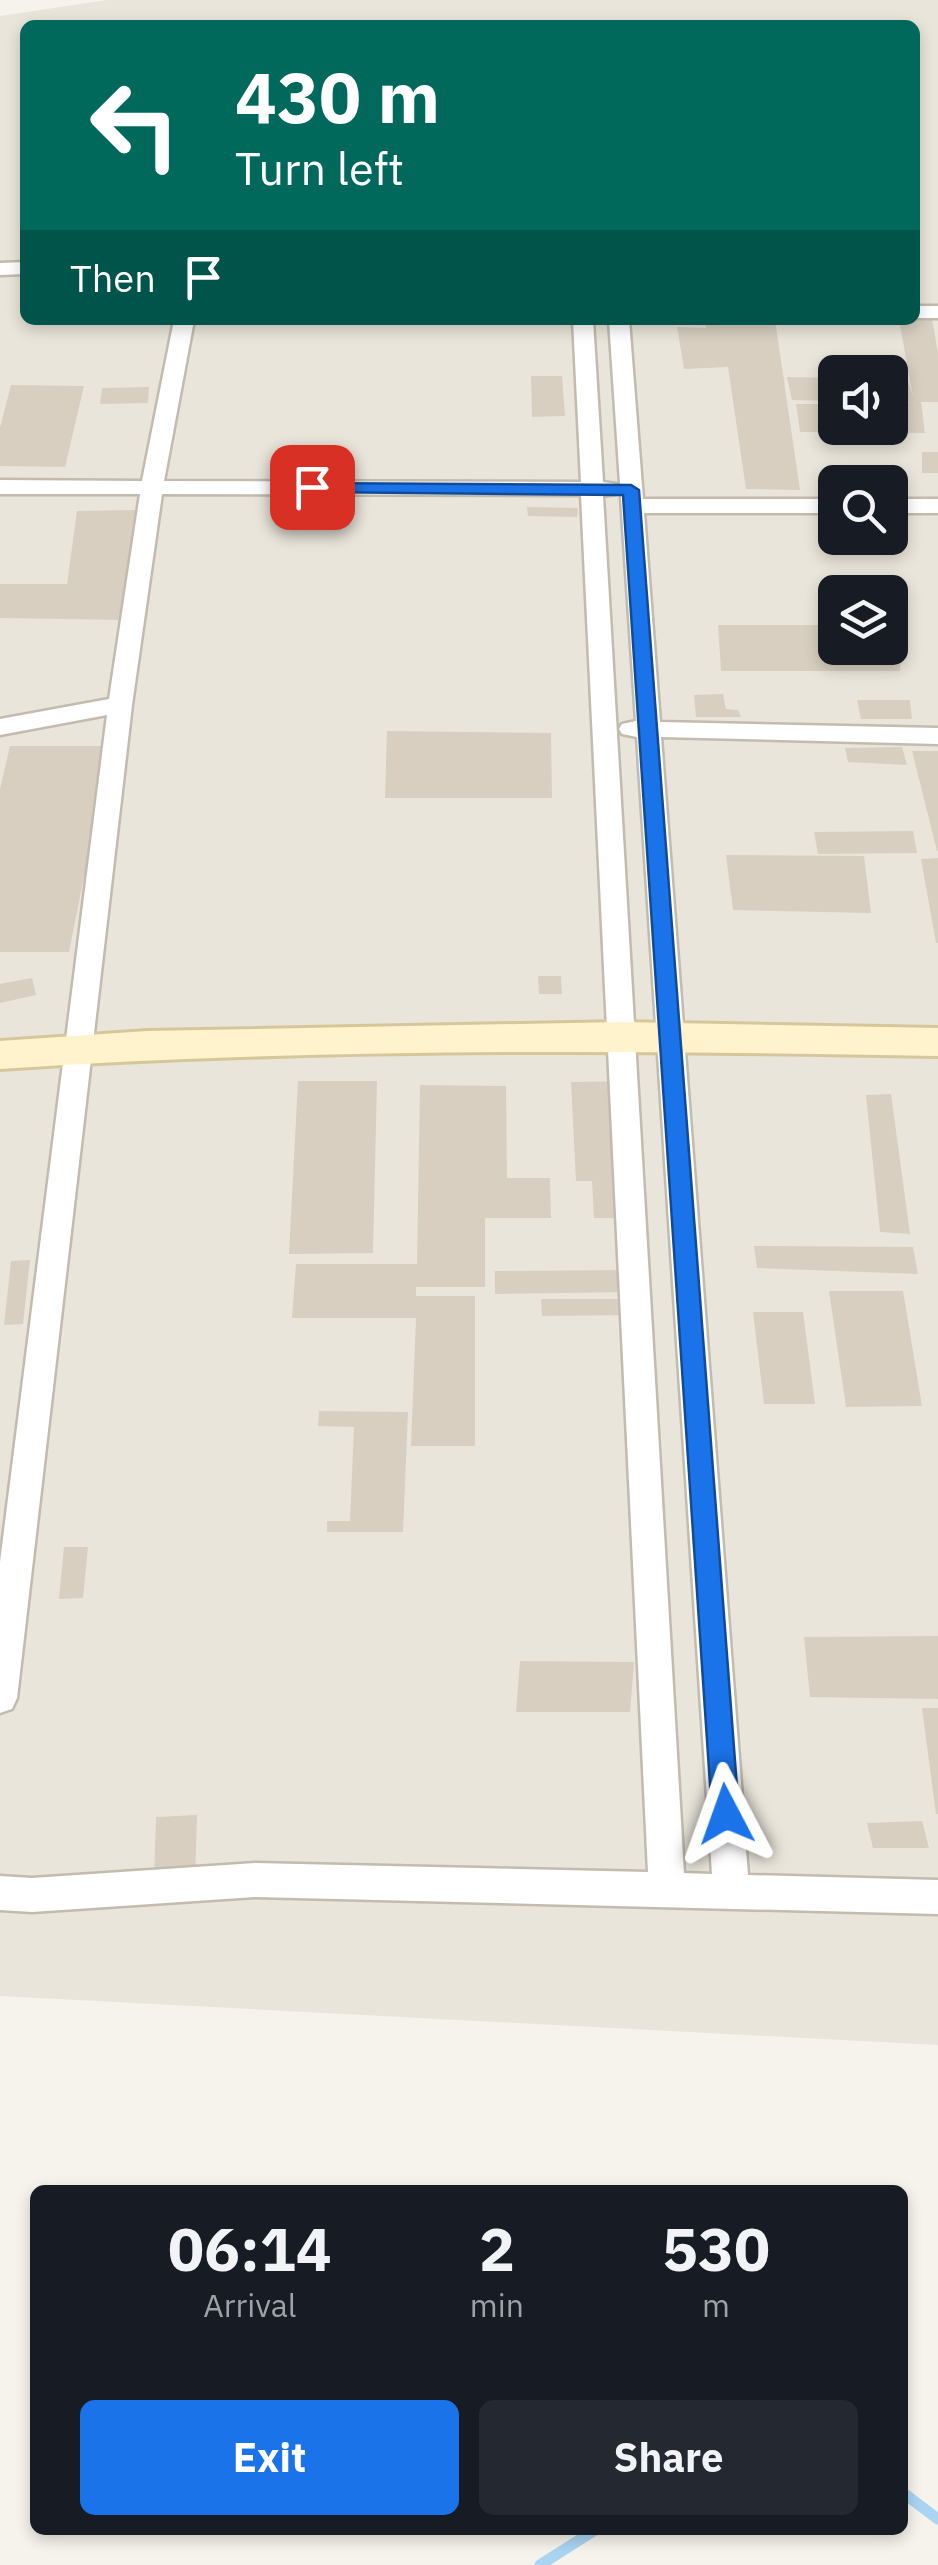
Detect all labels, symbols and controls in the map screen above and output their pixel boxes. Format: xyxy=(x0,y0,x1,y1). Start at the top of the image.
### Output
text: 430 m xyxy=(235,51,440,142)
icon: left xyxy=(70,60,200,190)
text: Turn left xyxy=(235,139,404,197)
icon: arrive xyxy=(176,250,231,305)
text: Then xyxy=(70,253,156,302)
map controls xyxy=(818,355,908,665)
button: sound xyxy=(818,355,908,445)
pin xyxy=(270,445,355,530)
icon: arrive xyxy=(285,460,340,515)
button: search xyxy=(818,465,908,555)
button: layers xyxy=(818,575,908,665)
position arrow xyxy=(674,1762,778,1866)
text: 06:14 xyxy=(168,2209,332,2288)
text: 2 xyxy=(479,2209,515,2288)
text: 530 xyxy=(662,2209,770,2288)
text: Arrival xyxy=(203,2284,297,2326)
text: min xyxy=(470,2284,524,2326)
text: m xyxy=(702,2284,730,2326)
button: Exit xyxy=(80,2400,459,2515)
button: Share xyxy=(479,2400,858,2515)

